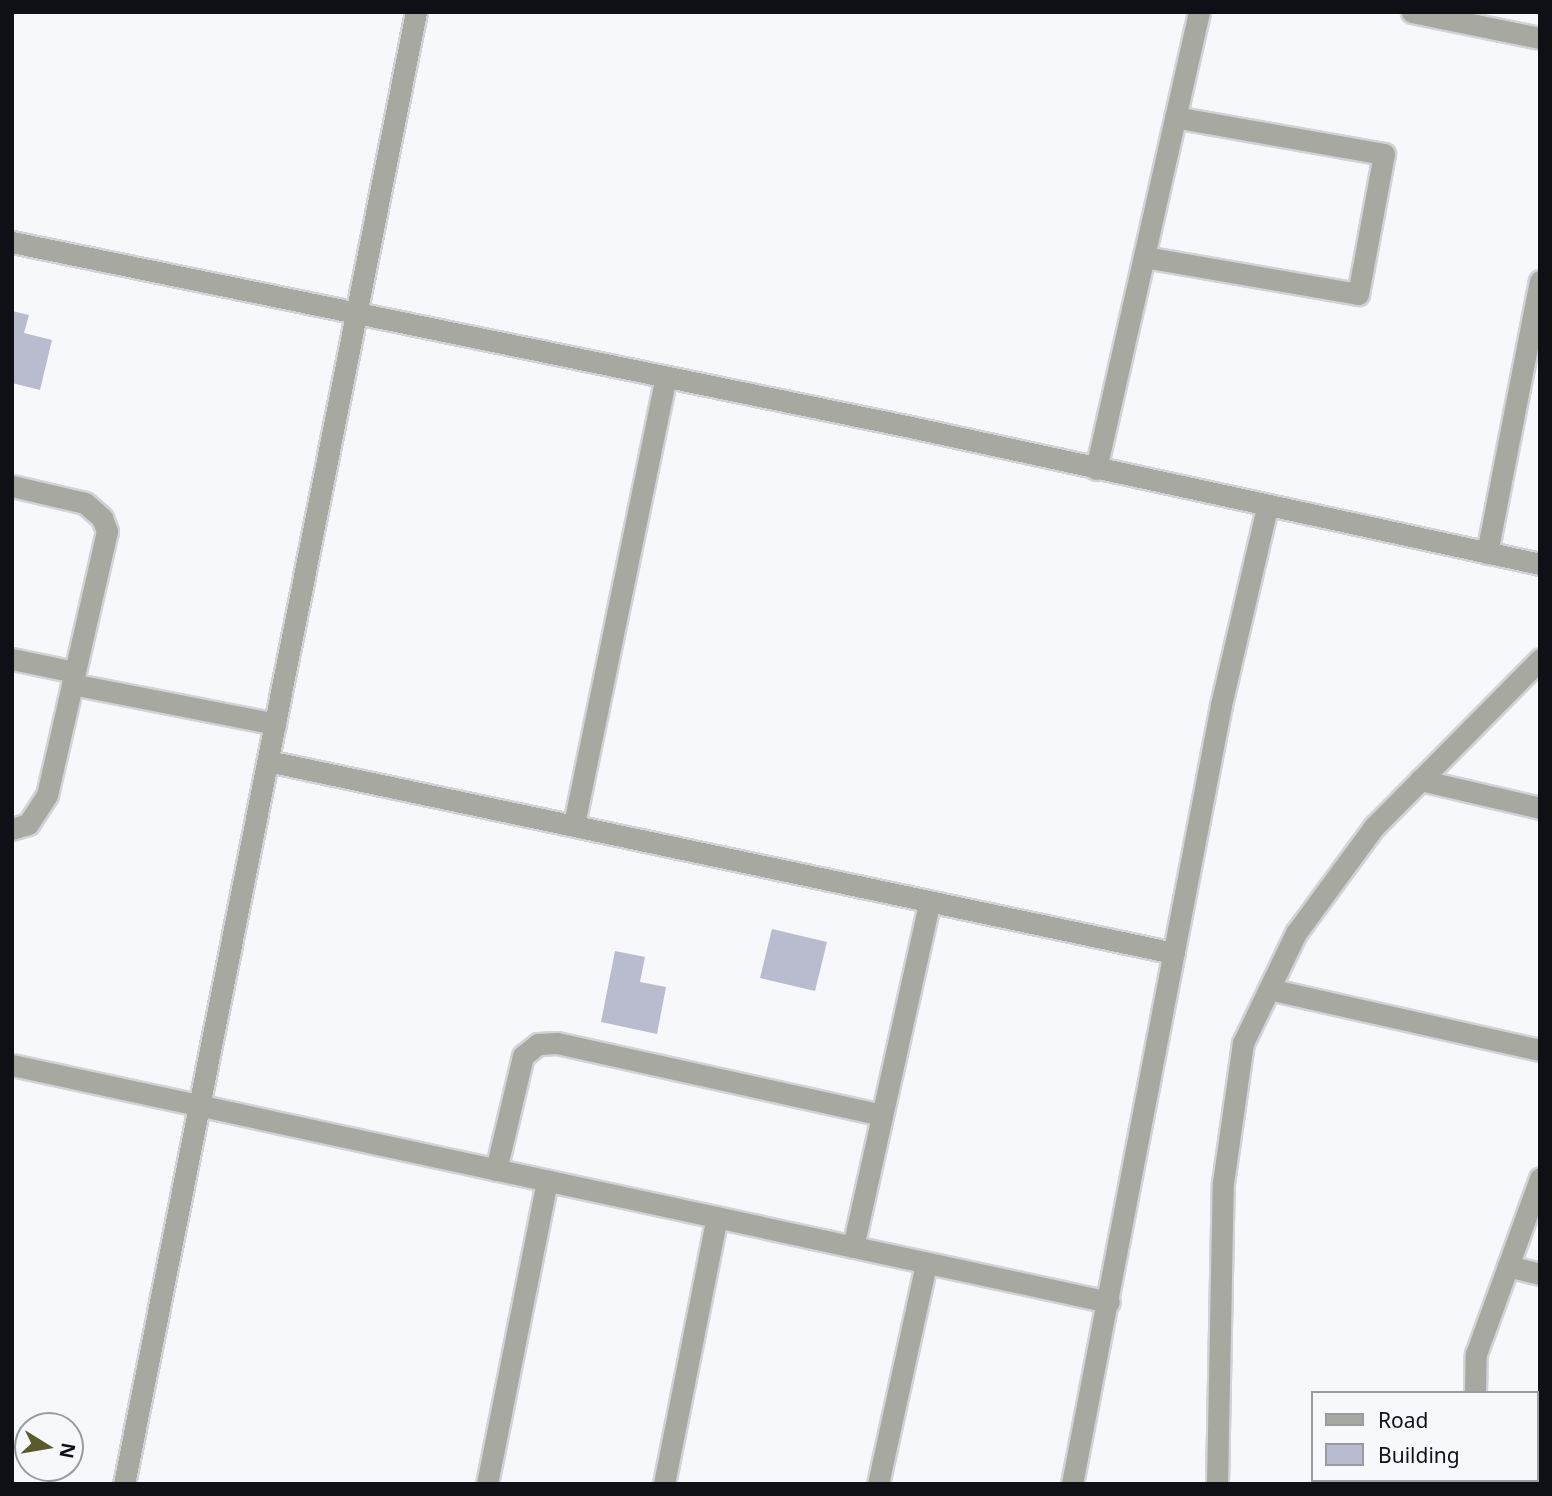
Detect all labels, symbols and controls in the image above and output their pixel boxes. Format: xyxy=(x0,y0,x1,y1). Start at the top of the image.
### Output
legend xyxy=(1310,1391,1538,1482)
text: Road xyxy=(1378,1406,1428,1434)
north arrow xyxy=(14,1412,84,1482)
text: N xyxy=(53,1441,82,1461)
text: Building xyxy=(1378,1441,1460,1469)

